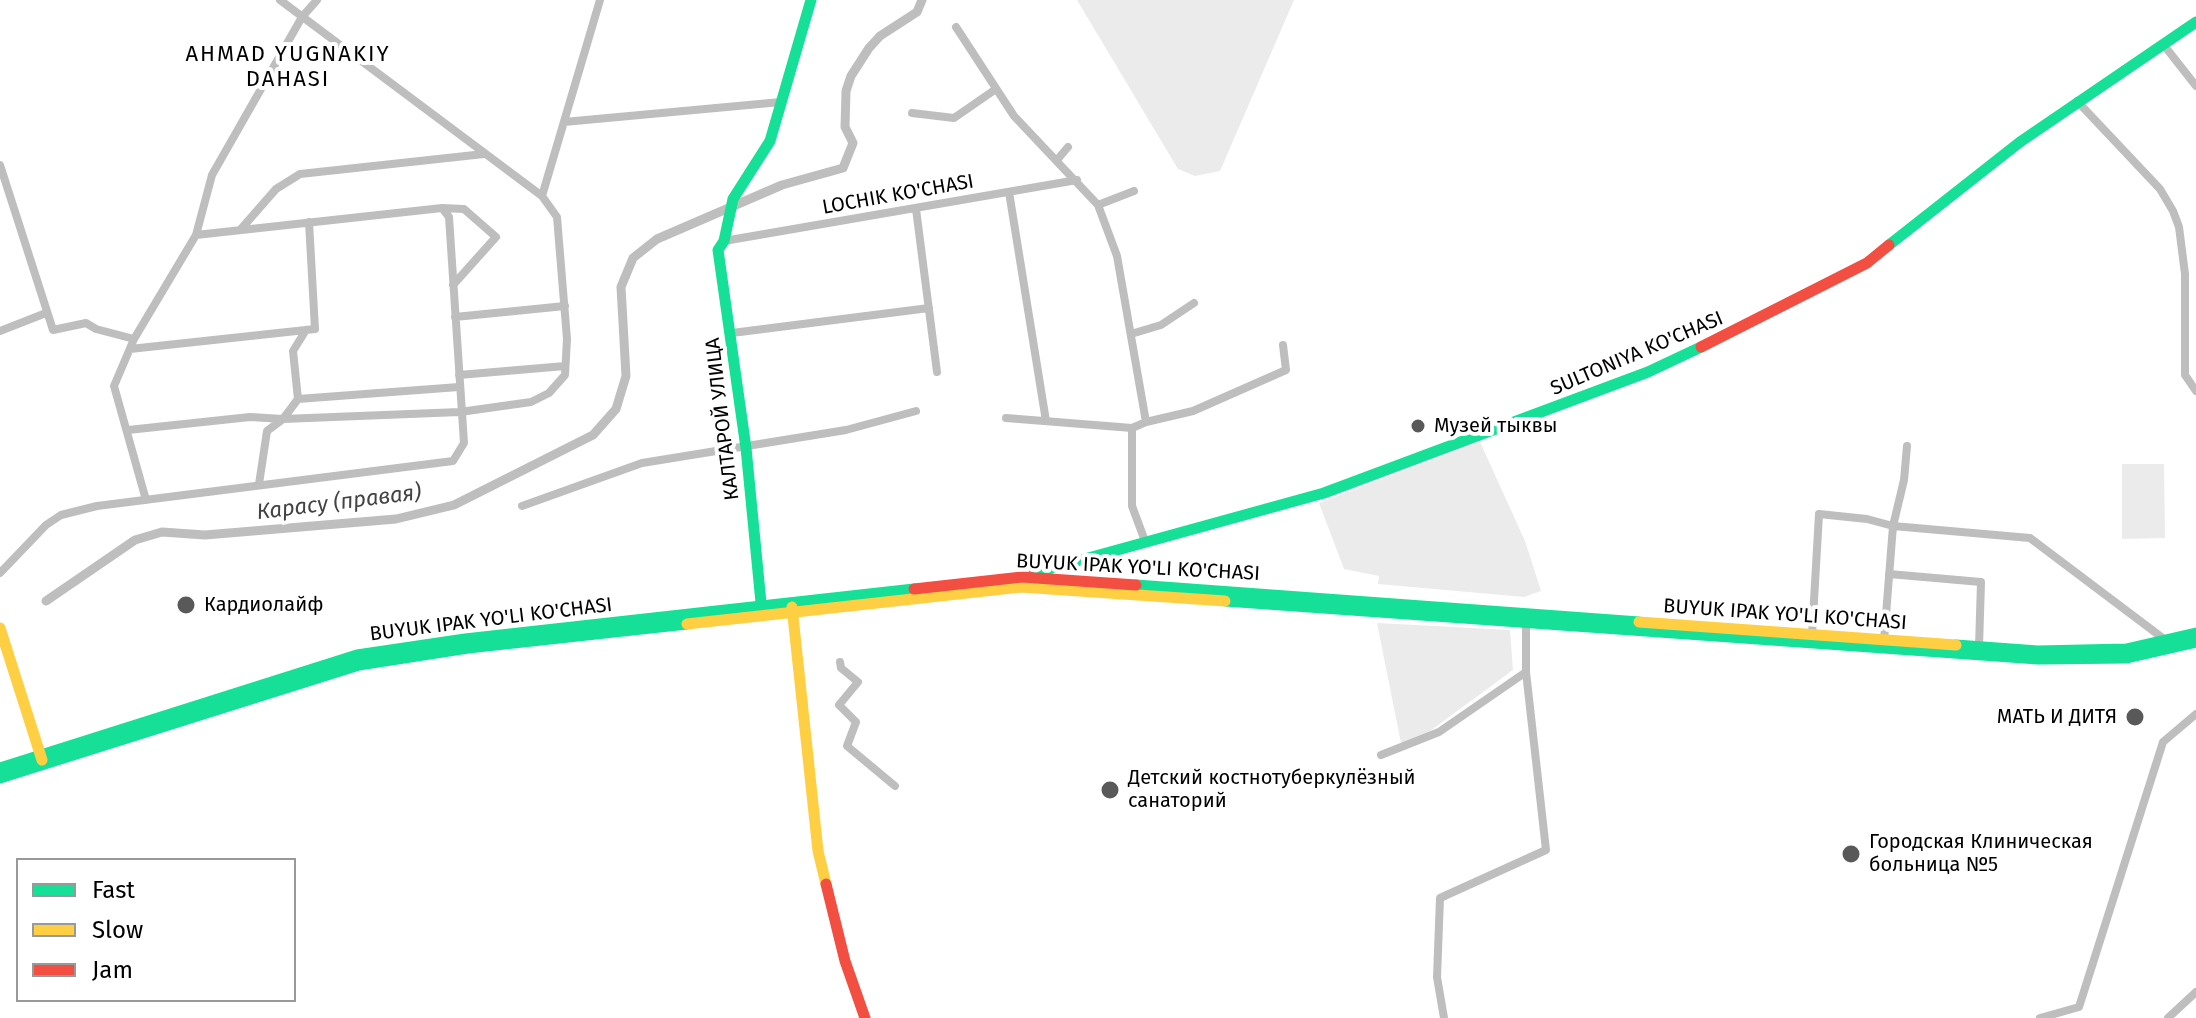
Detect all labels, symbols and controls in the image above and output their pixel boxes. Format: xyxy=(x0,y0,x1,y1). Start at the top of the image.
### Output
district label: AHMAD YUGNAKIY DAHASI xyxy=(185,42,391,94)
street label: LOCHIK KO'CHASI xyxy=(820,170,976,220)
street label: SULTONIYA KO'CHASI xyxy=(1547,307,1727,401)
street label: КАЛТАРОЙ УЛИЦА xyxy=(701,336,745,502)
place label: Музей тыквы xyxy=(1434,414,1557,438)
marker: Музей тыквы xyxy=(1409,417,1427,435)
water label: Карасу (правая) xyxy=(255,480,423,526)
street label: BUYUK IPAK YO'LI KO'CHASI xyxy=(1015,550,1261,586)
place label: Кардиолайф xyxy=(204,593,324,617)
street label: BUYUK IPAK YO'LI KO'CHASI xyxy=(368,593,614,647)
marker: Кардиолайф xyxy=(175,594,197,616)
street label: BUYUK IPAK YO'LI KO'CHASI xyxy=(1662,595,1908,635)
place label: МАТЬ И ДИТЯ xyxy=(1997,705,2117,729)
marker: МАТЬ И ДИТЯ xyxy=(2124,706,2146,728)
place label: Детский костнотуберкулёзный санаторий xyxy=(1128,766,1416,813)
marker: Детский костнотуберкулёзный санаторий xyxy=(1099,779,1121,801)
place label: Городская Клиническая больница №5 xyxy=(1869,830,2093,877)
marker: Городская Клиническая больница №5 xyxy=(1840,843,1862,865)
legend xyxy=(16,858,296,1002)
text: Fast xyxy=(92,876,135,904)
text: Slow xyxy=(92,916,143,944)
text: Jam xyxy=(92,956,133,984)

